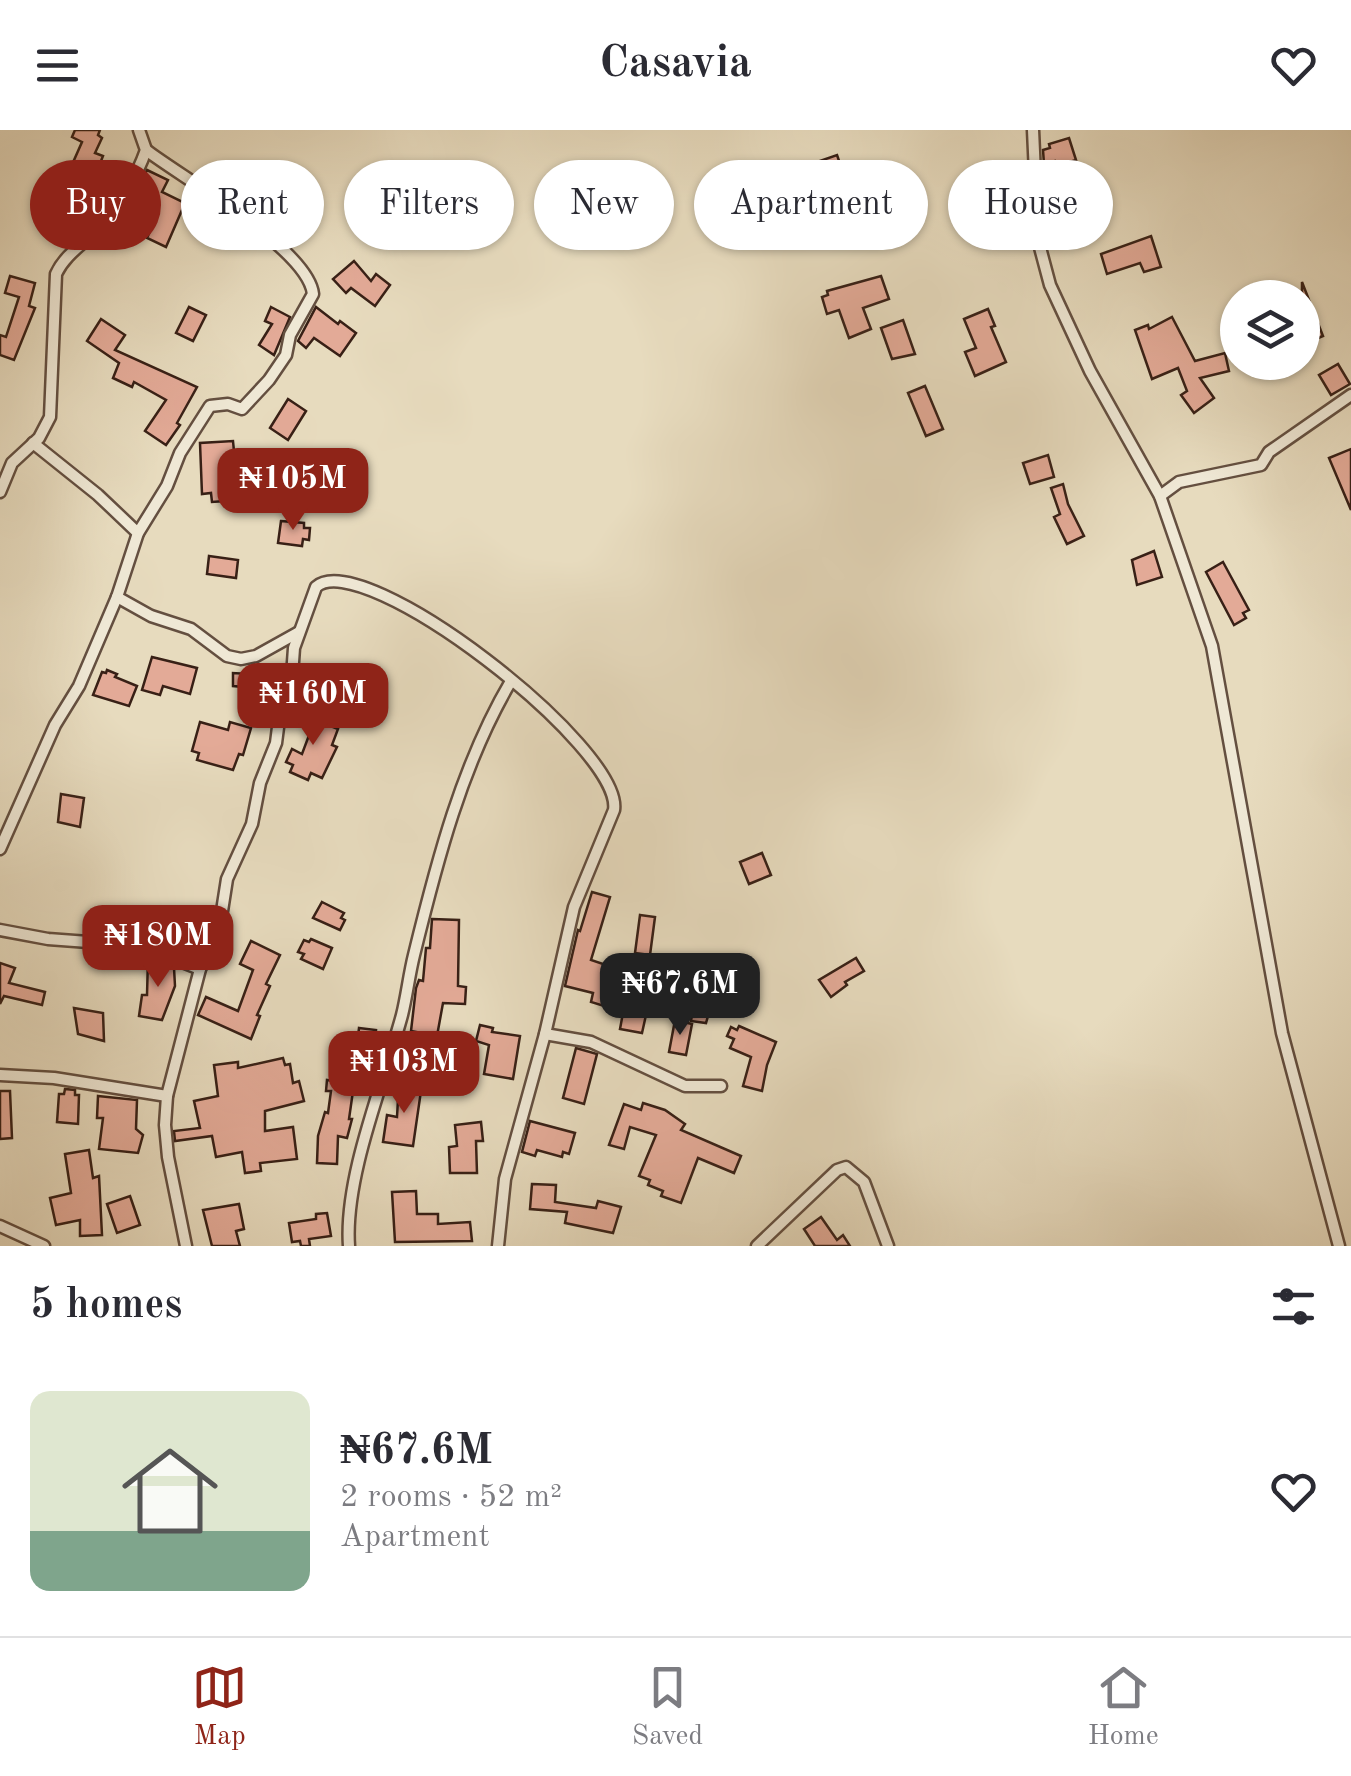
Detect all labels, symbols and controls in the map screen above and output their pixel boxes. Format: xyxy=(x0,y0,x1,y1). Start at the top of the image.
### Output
icon: menu xyxy=(30,38,85,93)
icon: heart xyxy=(1266,38,1321,93)
text: Casavia xyxy=(599,42,752,87)
chip: Buy xyxy=(30,160,161,250)
chip: Rent xyxy=(181,160,324,250)
chip: Filters xyxy=(344,160,514,250)
chip: New xyxy=(534,160,674,250)
chip: Apartment xyxy=(694,160,928,250)
chip: House xyxy=(948,160,1113,250)
map controls xyxy=(1220,280,1320,380)
button: layers xyxy=(1220,280,1320,380)
pin: ₦105M xyxy=(223,448,363,533)
text: ₦105M xyxy=(239,464,347,496)
pin: ₦160M xyxy=(243,663,383,748)
text: ₦160M xyxy=(259,679,367,711)
pin: ₦180M xyxy=(88,905,228,990)
text: ₦180M xyxy=(104,921,212,953)
pin: ₦67.6M xyxy=(599,953,761,1038)
text: ₦67.6M xyxy=(622,969,738,1001)
pin: ₦103M xyxy=(334,1031,474,1116)
text: ₦103M xyxy=(350,1047,458,1079)
icon: filters xyxy=(1266,1279,1321,1334)
text: 5 homes xyxy=(30,1285,182,1327)
icon: home xyxy=(110,1431,230,1551)
text: ₦67.6M xyxy=(340,1431,493,1473)
icon: heart xyxy=(1266,1464,1321,1519)
text: 2 rooms · 52 m² xyxy=(340,1482,562,1514)
text: Apartment xyxy=(340,1522,490,1554)
tab: Map xyxy=(192,1660,247,1755)
tab: Saved xyxy=(632,1660,703,1755)
tab: Home xyxy=(1088,1660,1159,1755)

